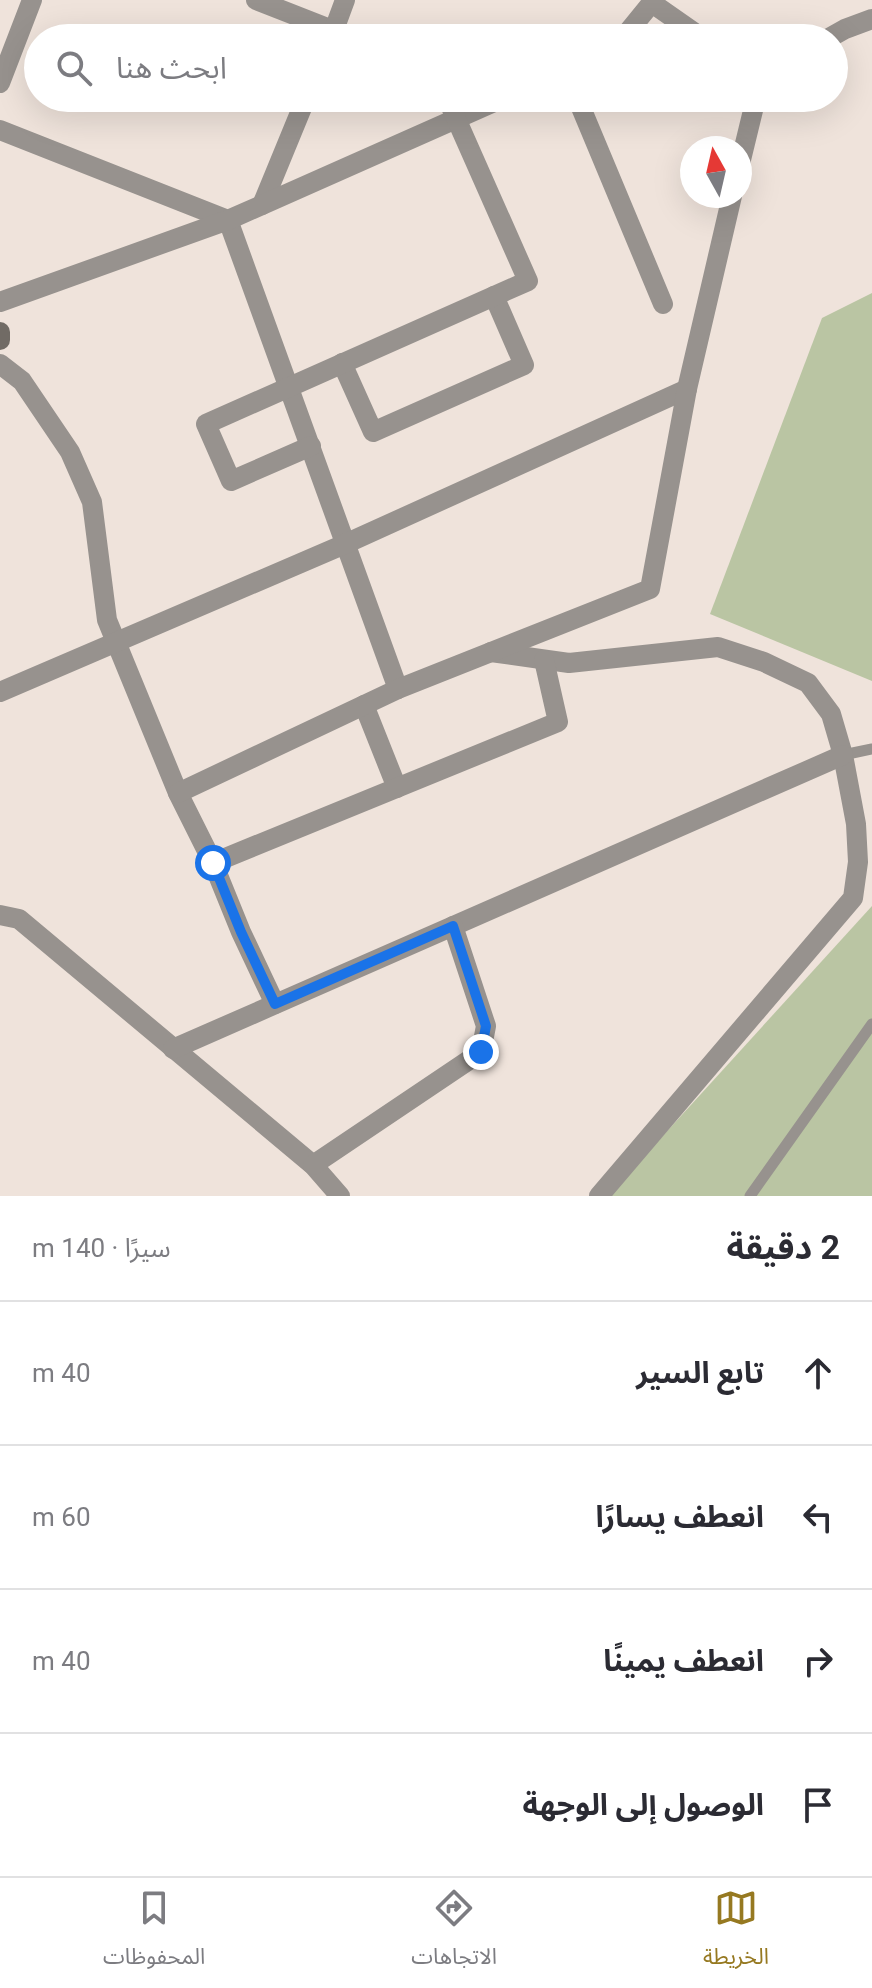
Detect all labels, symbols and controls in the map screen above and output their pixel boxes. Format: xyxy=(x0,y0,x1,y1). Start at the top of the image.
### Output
search box xyxy=(24,24,848,112)
icon: search xyxy=(52,46,96,90)
text: ابحث هنا xyxy=(116,50,227,85)
north arrow xyxy=(680,136,752,208)
route start xyxy=(195,845,231,881)
route end xyxy=(463,1034,499,1070)
text: 2 دقيقة xyxy=(726,1227,840,1267)
text: سيرًا · 140 m xyxy=(32,1233,171,1263)
icon: ahead xyxy=(796,1351,840,1395)
text: تابع السير xyxy=(636,1355,764,1390)
text: 40 m xyxy=(32,1358,91,1388)
icon: left xyxy=(796,1495,840,1539)
text: انعطف يسارًا xyxy=(595,1499,764,1534)
text: 60 m xyxy=(32,1502,91,1532)
icon: right xyxy=(796,1639,840,1683)
text: انعطف يمينًا xyxy=(603,1643,764,1678)
text: 40 m xyxy=(32,1646,91,1676)
icon: arrive xyxy=(796,1783,840,1827)
text: الوصول إلى الوجهة xyxy=(523,1787,764,1822)
tab: المحفوظات xyxy=(103,1886,205,1980)
tab: الاتجاهات xyxy=(411,1886,497,1980)
tab: الخريطة xyxy=(703,1886,769,1980)

